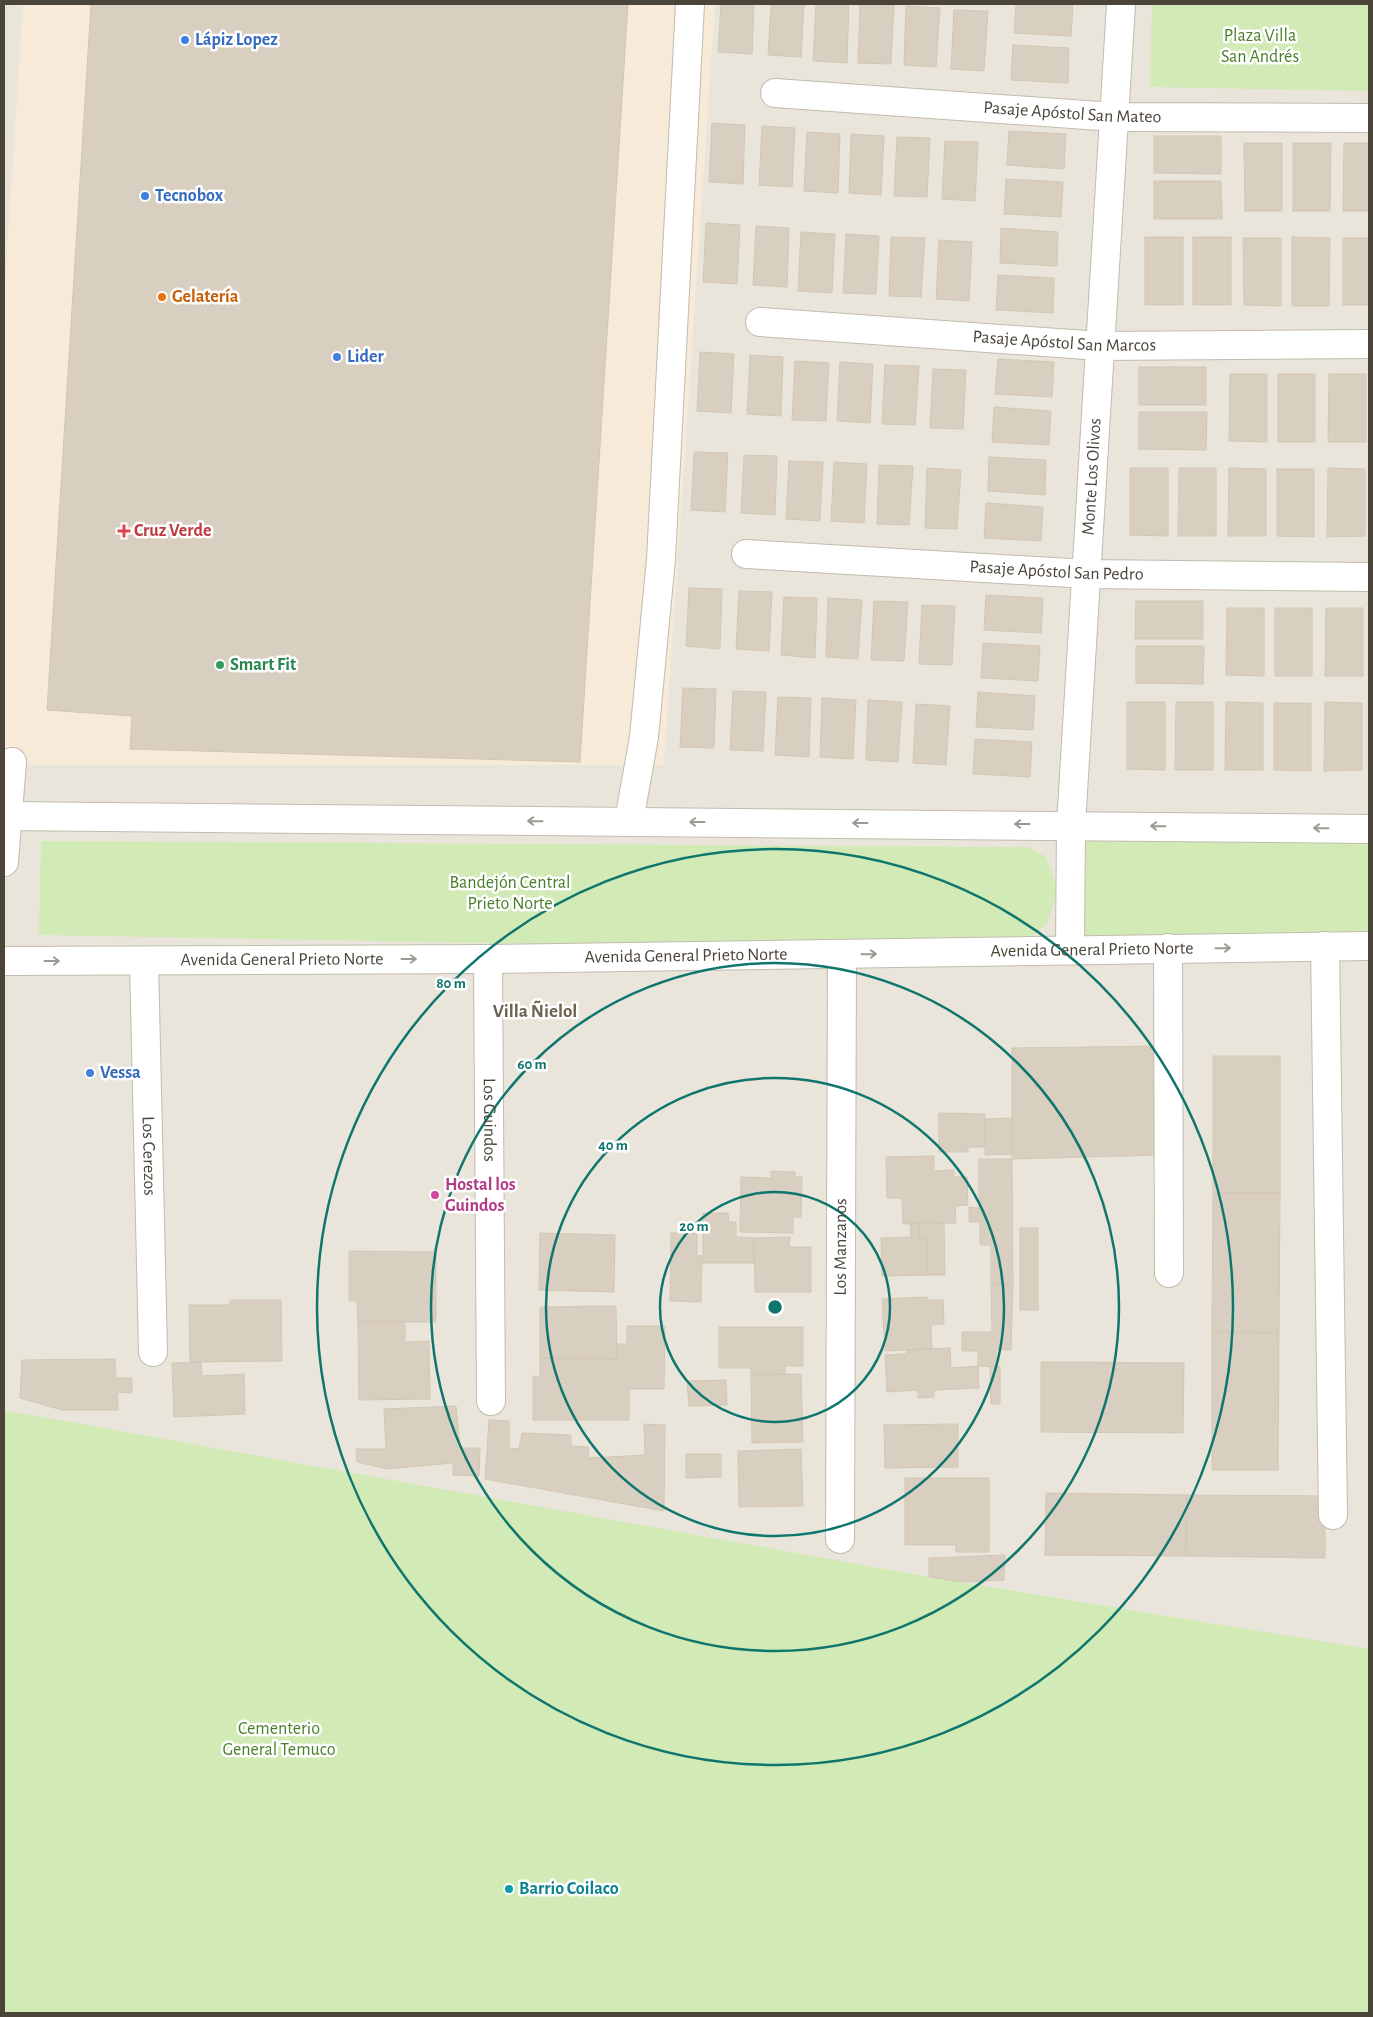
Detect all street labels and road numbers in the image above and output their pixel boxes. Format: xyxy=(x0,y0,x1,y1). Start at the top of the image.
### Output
street label: Pasaje Apóstol San Mateo xyxy=(983,99,1162,126)
street label: Pasaje Apóstol San Marcos xyxy=(972,328,1156,355)
street label: Monte Los Olivos xyxy=(1080,417,1105,536)
street label: Pasaje Apóstol San Pedro xyxy=(969,558,1144,584)
street label: Avenida General Prieto Norte xyxy=(990,940,1194,961)
street label: Avenida General Prieto Norte xyxy=(584,946,788,967)
street label: Avenida General Prieto Norte xyxy=(180,950,384,969)
street label: Los Guindos xyxy=(480,1078,498,1162)
street label: Los Cerezos xyxy=(139,1116,158,1196)
street label: Los Manzanos xyxy=(832,1198,850,1296)

